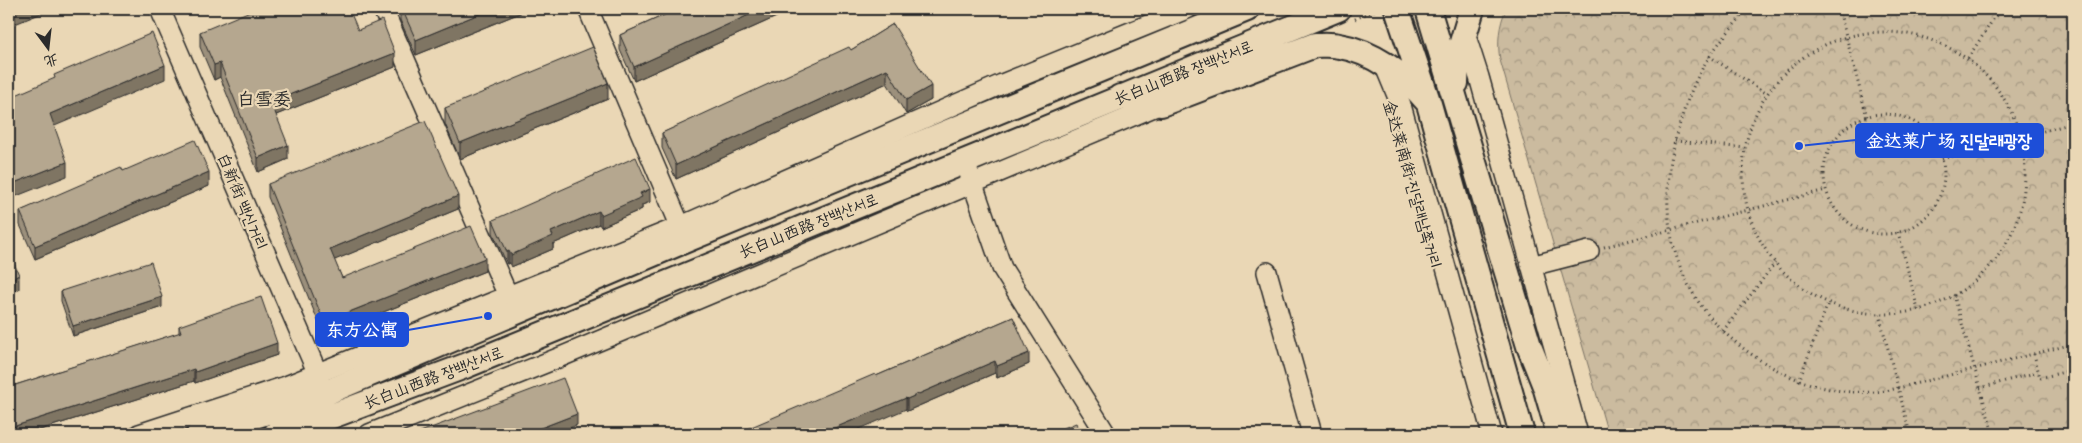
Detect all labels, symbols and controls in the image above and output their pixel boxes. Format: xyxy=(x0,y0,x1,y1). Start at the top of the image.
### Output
north arrow xyxy=(22,22,72,72)
street label: 长白山西路 장백산서로 xyxy=(1111,35,1255,109)
text: 北 xyxy=(42,50,60,71)
district label: 白雪委 xyxy=(237,87,291,110)
street label: 金达莱南街 진달래남쪽거리 xyxy=(1379,98,1447,270)
callout: 金达莱广场 진달래광장 xyxy=(1856,124,2043,157)
text: 金达莱广场 진달래광장 xyxy=(1866,129,2033,152)
street label: 白新街 백신거리 xyxy=(214,150,272,252)
street label: 长白山西路 장백산서로 xyxy=(736,188,880,262)
callout: 东方公寓 xyxy=(316,313,408,346)
text: 东方公寓 xyxy=(326,318,398,341)
street label: 长白山西路 장백산서로 xyxy=(360,341,506,413)

